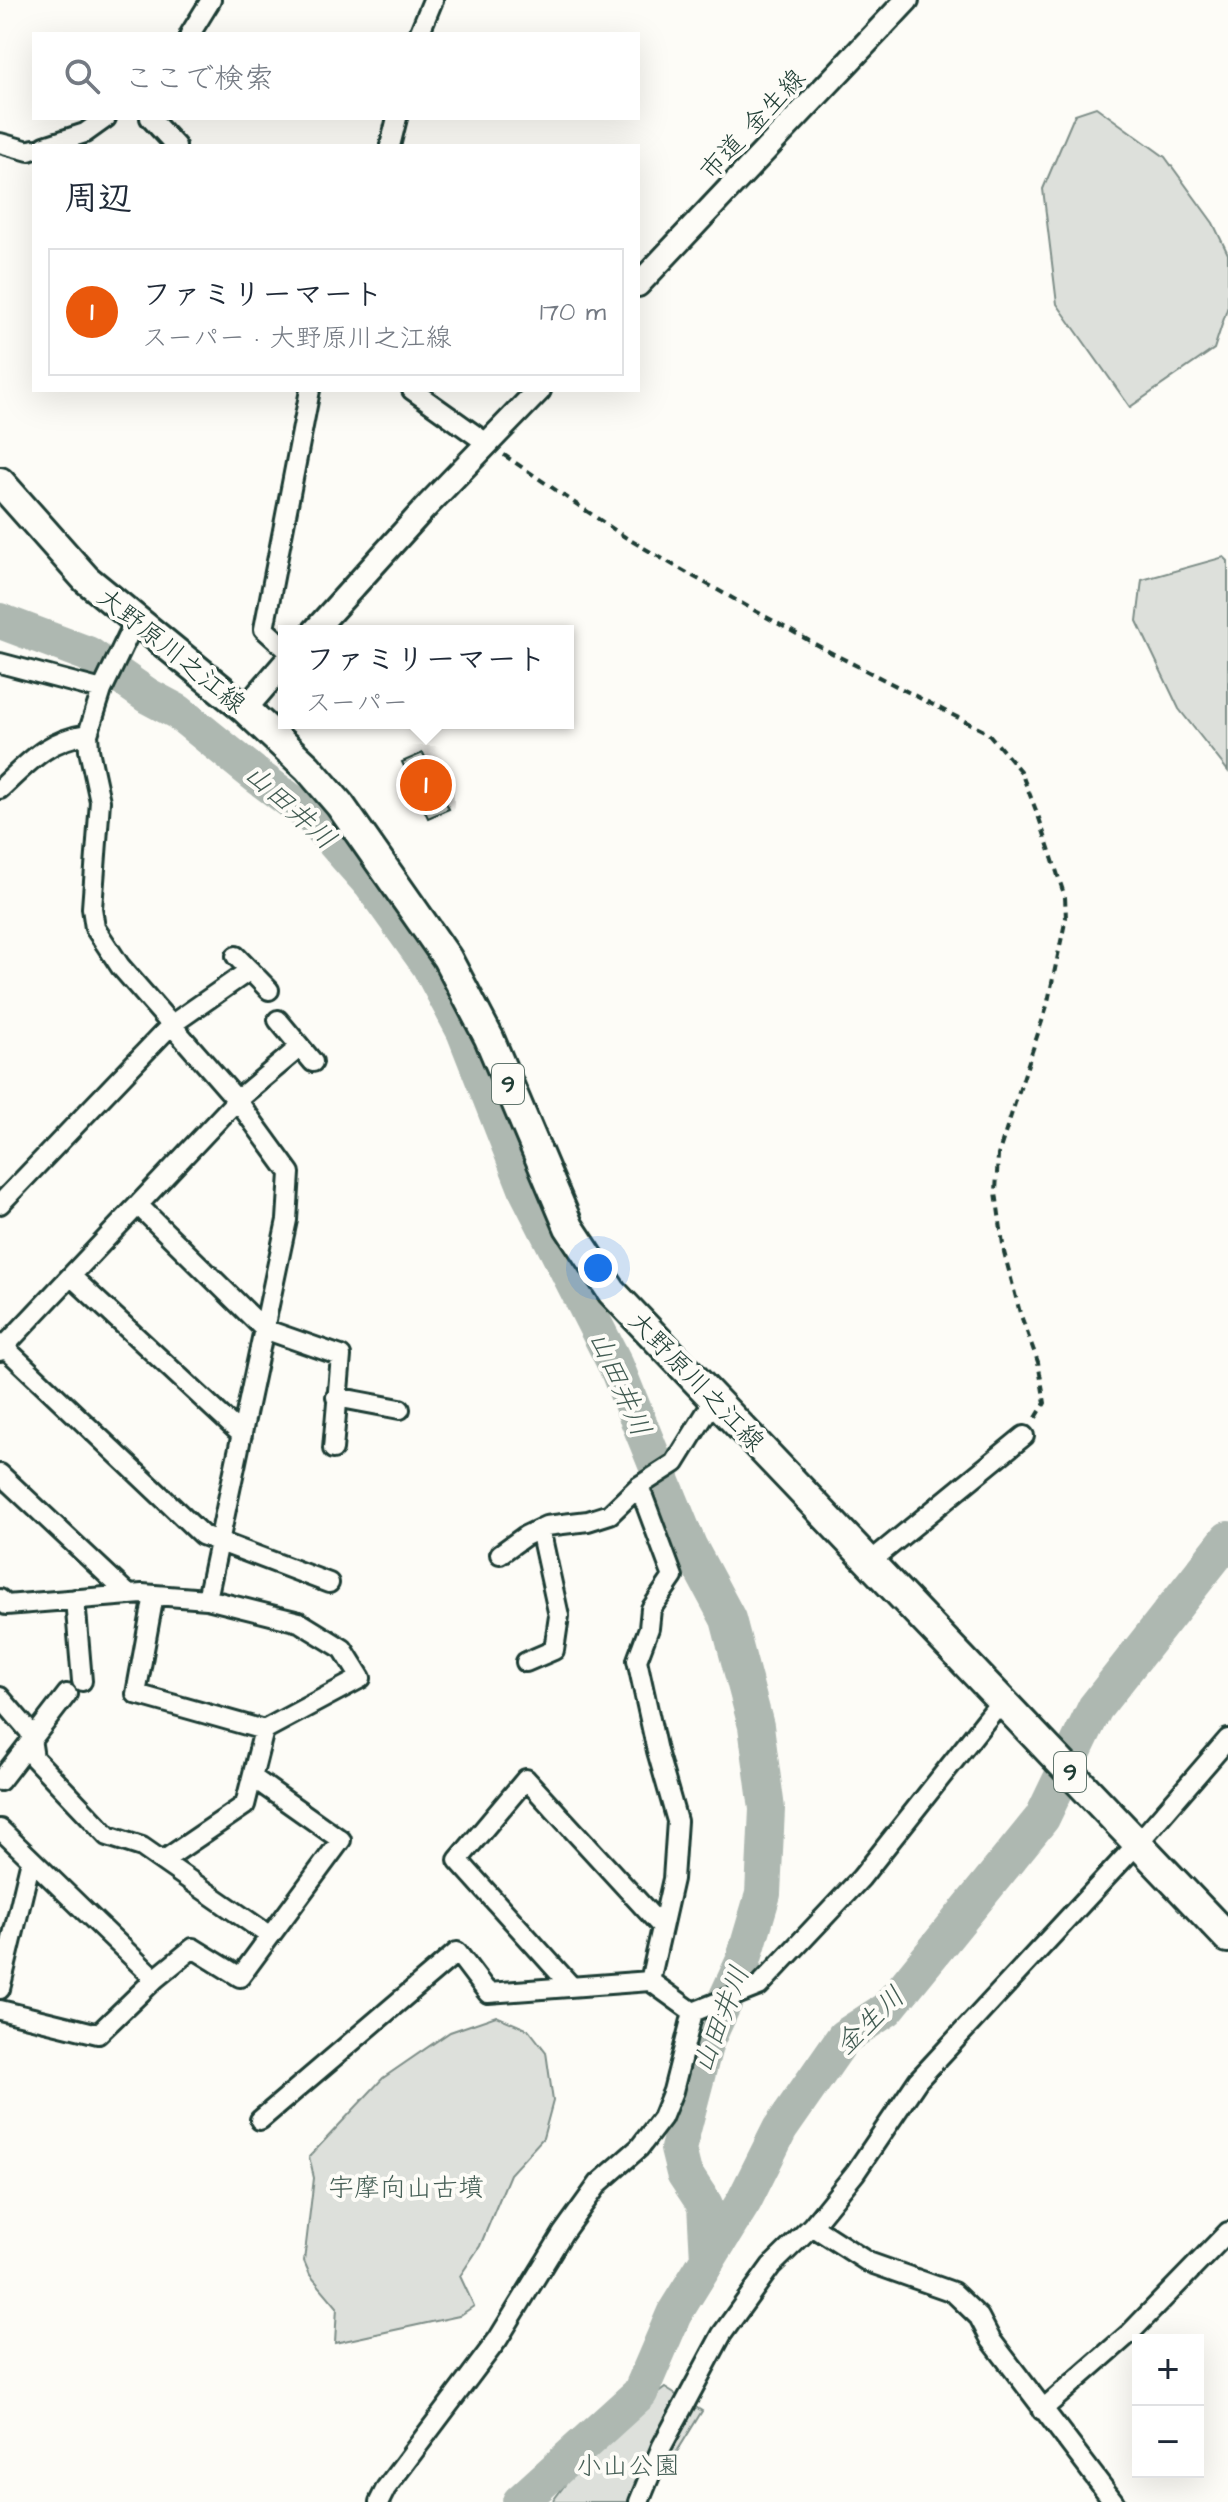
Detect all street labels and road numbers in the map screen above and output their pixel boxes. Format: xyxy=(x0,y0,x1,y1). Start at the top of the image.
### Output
street label: 市道 金生線 xyxy=(692,61,814,188)
street label: 大野原川之江線 xyxy=(89,580,253,722)
road number: 9 xyxy=(492,1064,524,1104)
street label: 大野原川之江線 xyxy=(620,1304,772,1460)
road number: 9 xyxy=(1054,1752,1086,1792)

